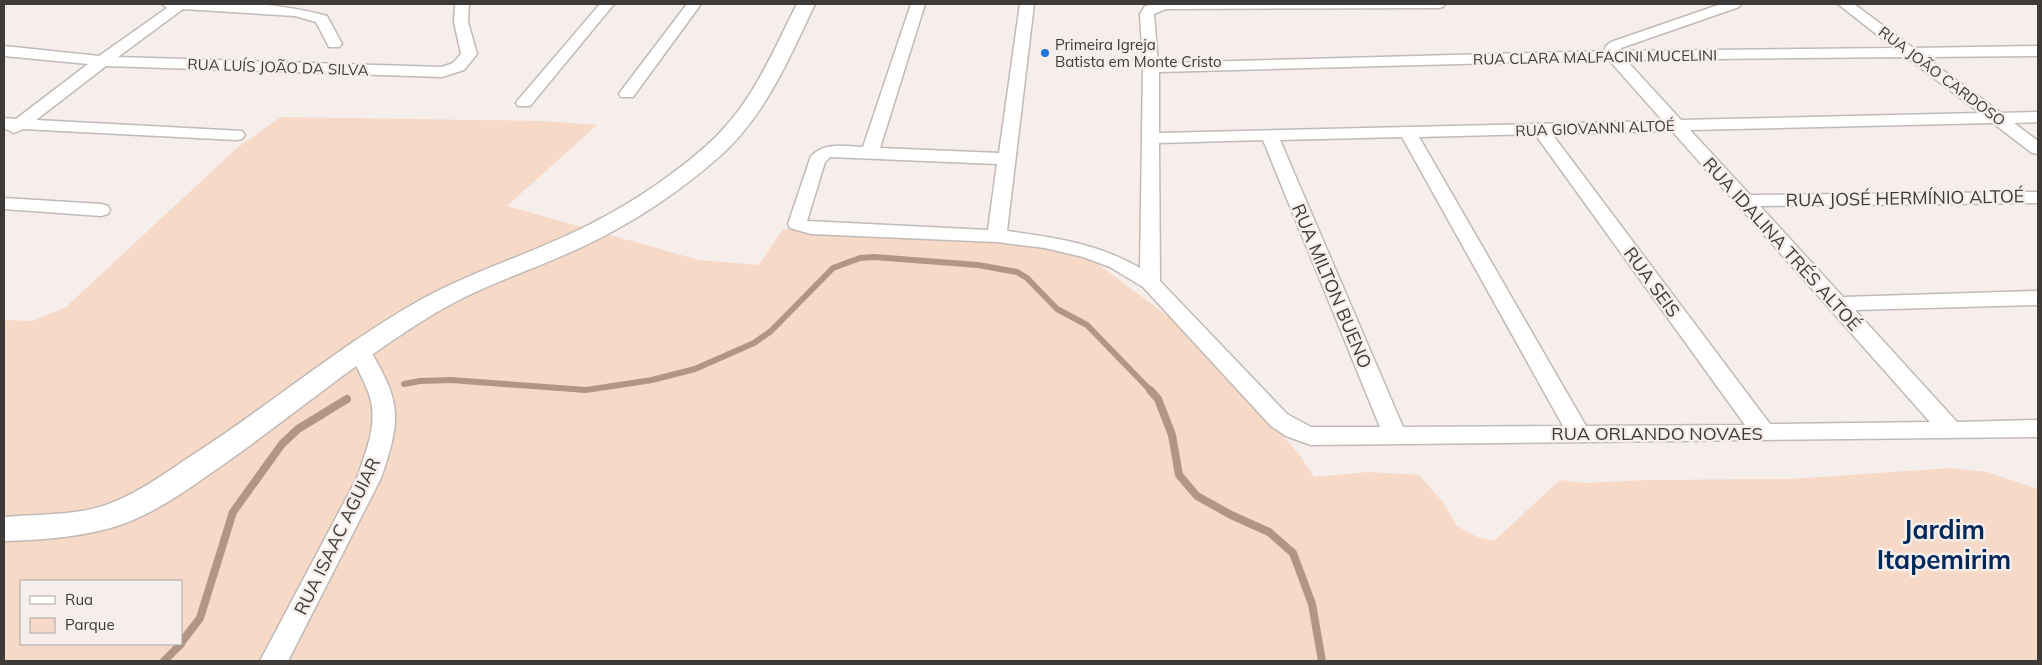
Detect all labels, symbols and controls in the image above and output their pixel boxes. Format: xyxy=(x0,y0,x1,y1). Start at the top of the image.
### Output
street label: RUA JOÃO CARDOSO xyxy=(1875,22,2009,130)
place label: Primeira Igreja Batista em Monte Cristo xyxy=(1055,35,1222,71)
street label: RUA CLARA MALFACINI MUCELINI xyxy=(1473,45,1717,69)
marker: Primeira Igreja Batista em Monte Cristo xyxy=(1039,47,1051,59)
street label: RUA LUÍS JOÃO DA SILVA xyxy=(187,54,369,80)
street label: RUA GIOVANNI ALTOÉ xyxy=(1515,116,1675,140)
street label: RUA IDALINA TRÉS ALTOÉ xyxy=(1698,153,1866,335)
street label: RUA JOSÉ HERMÍNIO ALTOÉ xyxy=(1785,184,2025,212)
street label: RUA MILTON BUENO xyxy=(1287,200,1377,372)
street label: RUA SEIS xyxy=(1619,242,1685,322)
street label: RUA ORLANDO NOVAES xyxy=(1551,422,1763,445)
street label: RUA ISAAC AGUIAR xyxy=(289,454,385,618)
district label: Jardim Itapemirim xyxy=(1877,513,2011,576)
legend xyxy=(20,580,182,645)
text: Rua xyxy=(65,590,93,609)
text: Parque xyxy=(65,615,115,634)

